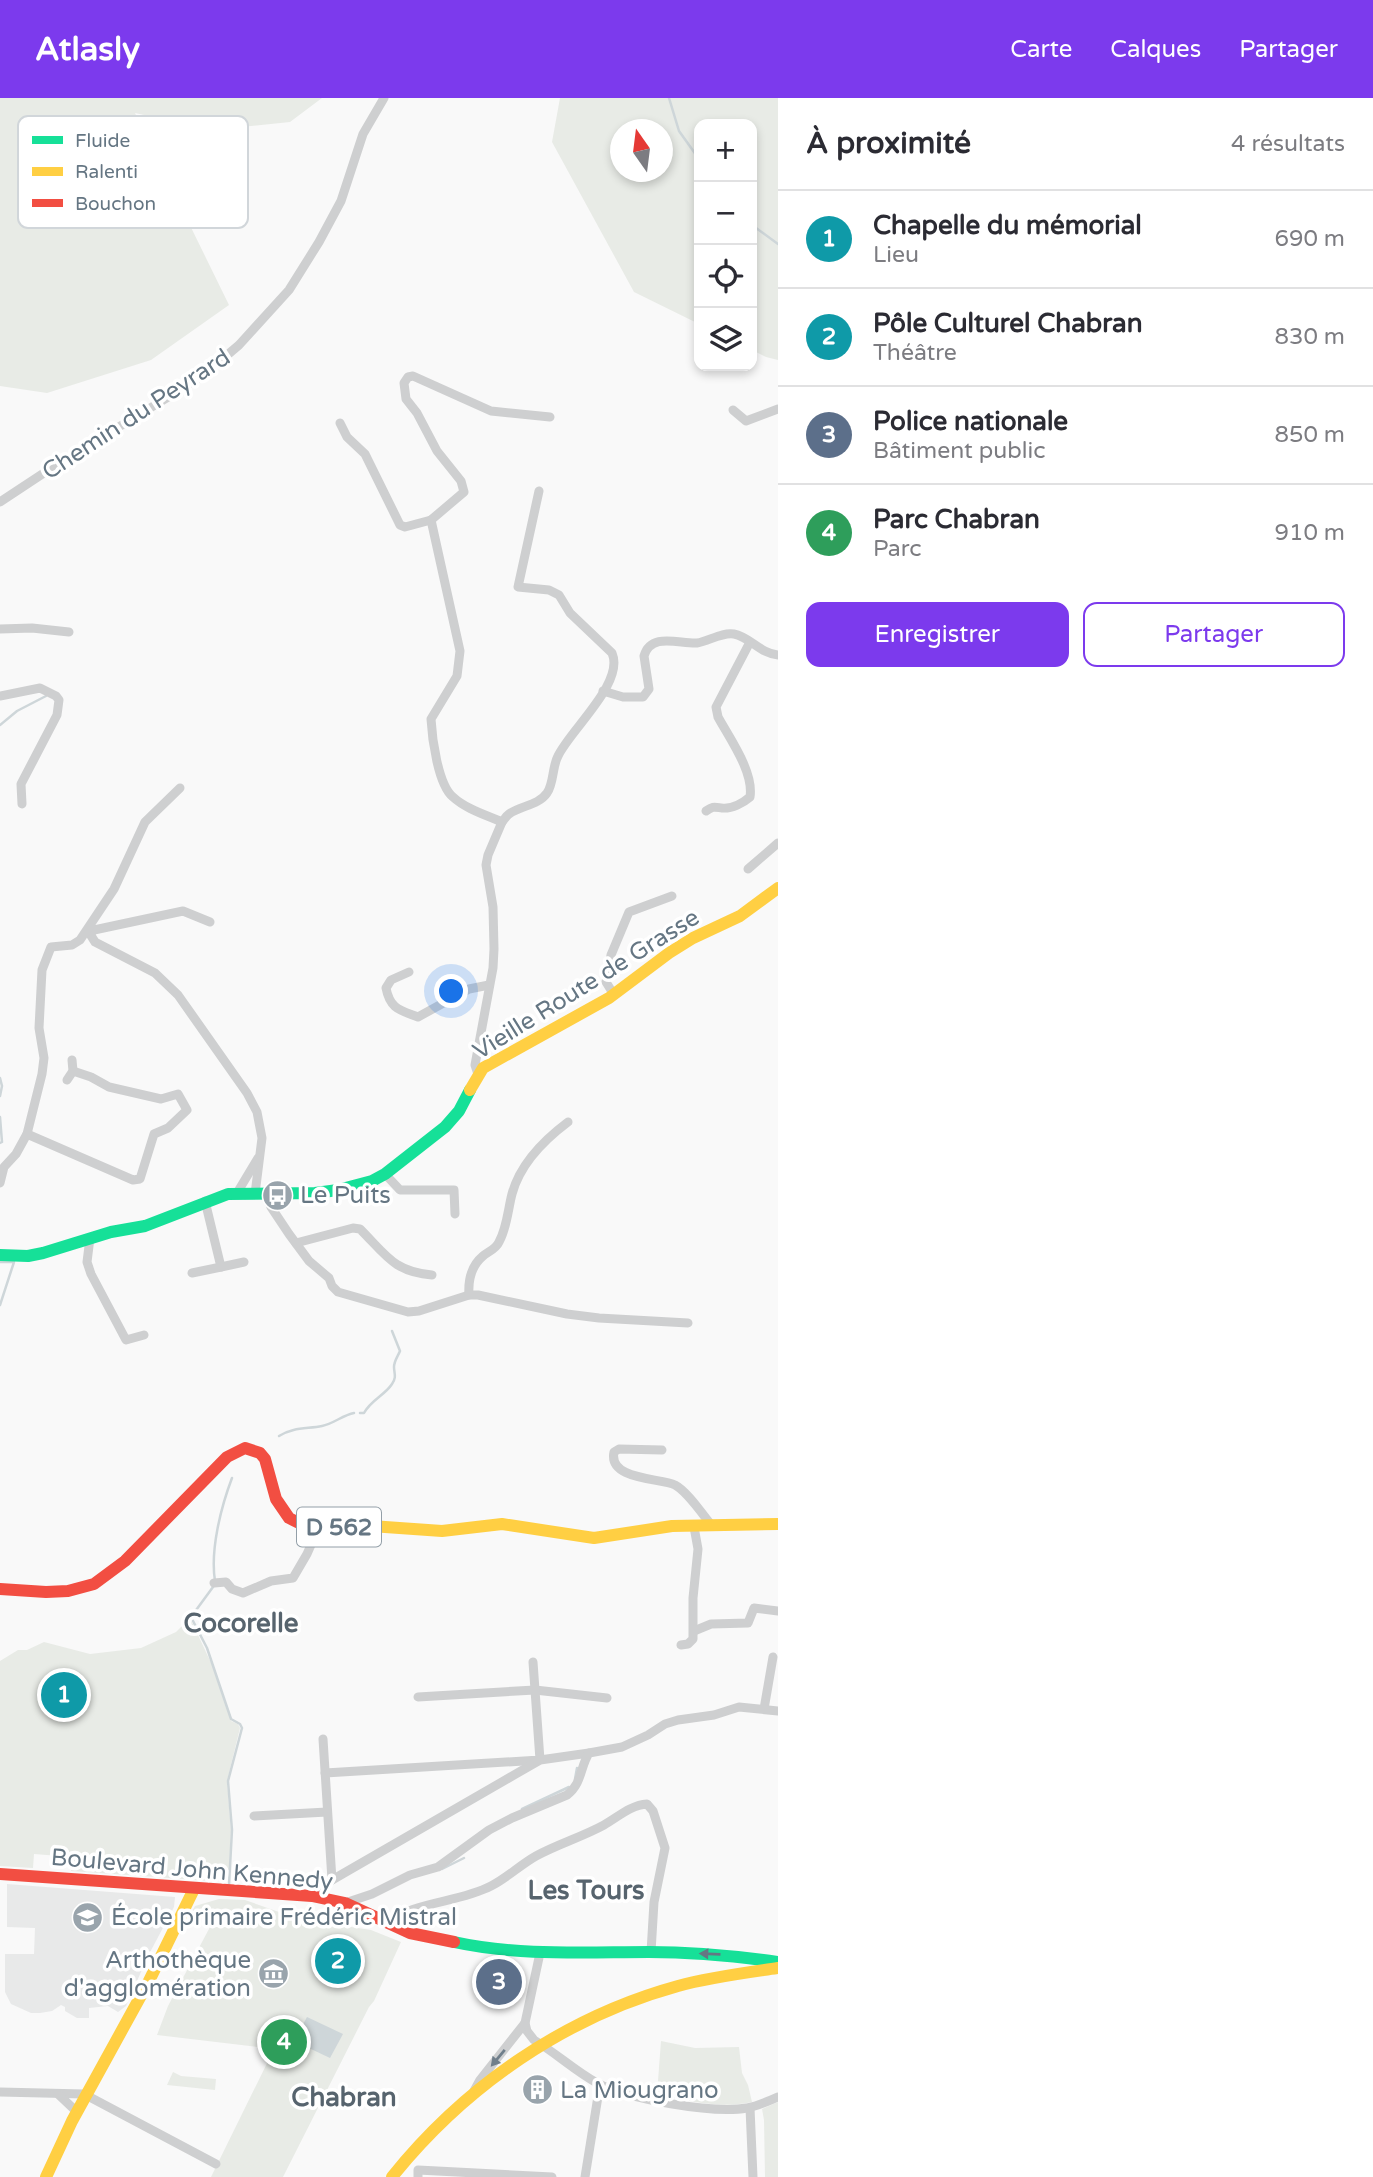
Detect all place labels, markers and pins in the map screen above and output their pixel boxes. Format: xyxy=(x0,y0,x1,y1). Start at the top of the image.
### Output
bus stop icon: Le Puits xyxy=(260,1178,294,1212)
place label: Le Puits xyxy=(300,1181,391,1210)
pin: 1 xyxy=(41,1669,87,1721)
school or university icon: École primaire Frédéric Mistral xyxy=(71,1900,105,1934)
place label: École primaire Frédéric Mistral xyxy=(111,1902,457,1932)
pin: 2 xyxy=(315,1935,361,1987)
place label: Arthothèque d'agglomération xyxy=(64,1946,251,2003)
pin: 3 xyxy=(476,1956,522,2008)
museum icon: Arthothèque d'agglomération xyxy=(257,1957,291,1991)
pin: 4 xyxy=(261,2016,307,2068)
building icon: La Miougrano xyxy=(520,2073,554,2107)
place label: La Miougrano xyxy=(560,2076,719,2105)

